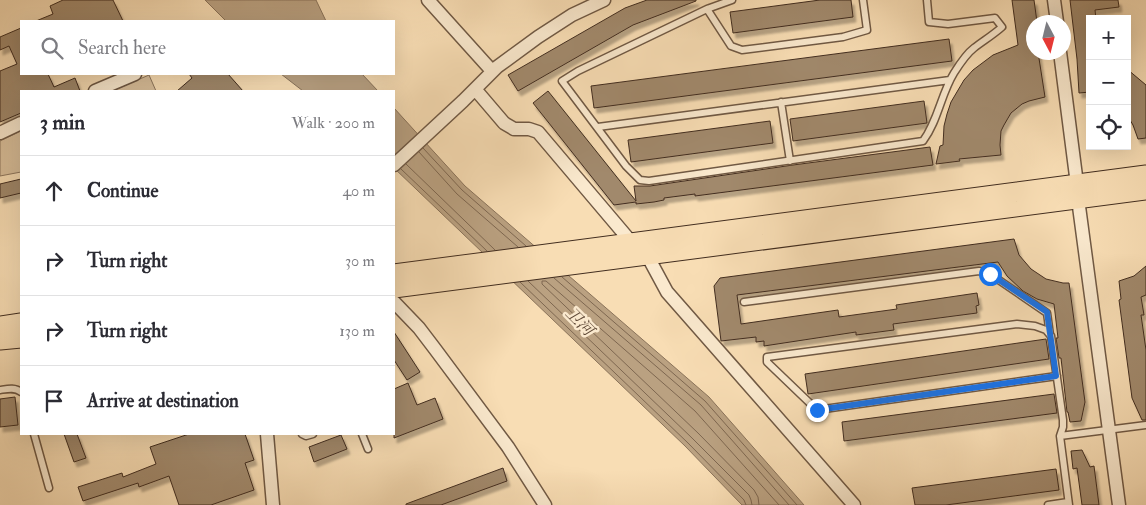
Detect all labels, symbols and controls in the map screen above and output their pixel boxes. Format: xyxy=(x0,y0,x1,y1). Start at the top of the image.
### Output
north arrow xyxy=(1026,15,1071,60)
map controls xyxy=(1086,15,1131,150)
button: + xyxy=(1086,15,1131,60)
search box xyxy=(20,20,395,75)
icon: search xyxy=(38,34,66,62)
text: Search here xyxy=(78,36,166,60)
button: − xyxy=(1086,60,1131,105)
button: locate xyxy=(1086,105,1131,150)
text: 3 min xyxy=(40,109,85,136)
text: Walk · 200 m xyxy=(292,113,375,133)
icon: ahead xyxy=(40,177,68,205)
text: Continue xyxy=(87,179,158,203)
text: 40 m xyxy=(342,181,375,201)
icon: right xyxy=(40,247,68,275)
text: Turn right xyxy=(87,249,167,273)
text: 30 m xyxy=(345,251,375,271)
route start xyxy=(979,263,1002,286)
water label: 卫河 xyxy=(561,303,600,342)
icon: right xyxy=(40,317,68,345)
text: Turn right xyxy=(87,319,167,343)
text: 130 m xyxy=(339,321,375,341)
icon: arrive xyxy=(40,387,68,415)
text: Arrive at destination xyxy=(87,389,239,413)
route end xyxy=(806,399,829,422)

